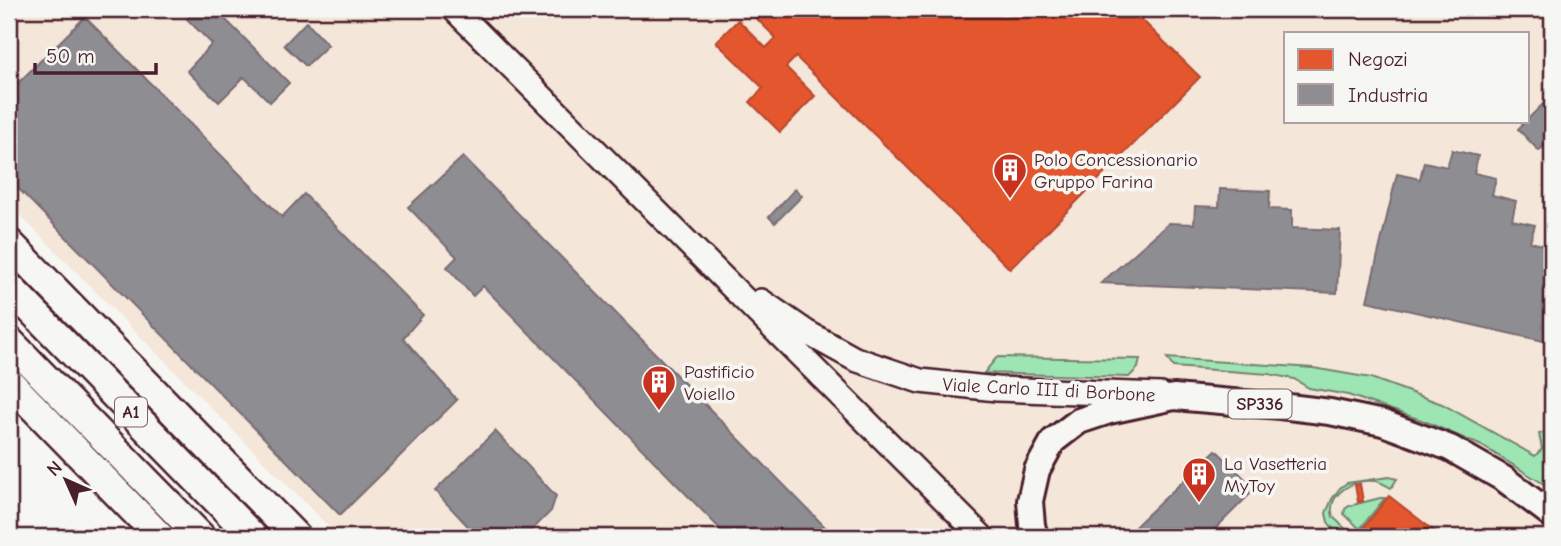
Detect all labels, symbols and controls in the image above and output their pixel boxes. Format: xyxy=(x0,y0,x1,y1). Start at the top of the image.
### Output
scale bar xyxy=(35,32,156,76)
legend xyxy=(1284,32,1530,122)
text: 50 m xyxy=(46,44,95,68)
text: Negozi xyxy=(1348,47,1408,71)
text: Industria xyxy=(1348,83,1428,107)
place label: Polo Concessionario Gruppo Farina xyxy=(1034,149,1198,193)
building icon: Polo Concessionario Gruppo Farina xyxy=(991,151,1029,200)
place label: Pastificio Voiello xyxy=(684,361,754,405)
building icon: Pastificio Voiello xyxy=(640,363,678,412)
street label: Viale Carlo III di Borbone xyxy=(942,373,1156,407)
road number: SP336 xyxy=(1228,390,1292,418)
road number: A1 xyxy=(115,398,147,426)
north arrow xyxy=(32,444,102,514)
place label: La Vasetteria MyToy xyxy=(1224,453,1327,497)
building icon: La Vasetteria MyToy xyxy=(1180,455,1218,504)
text: N xyxy=(43,457,67,481)

